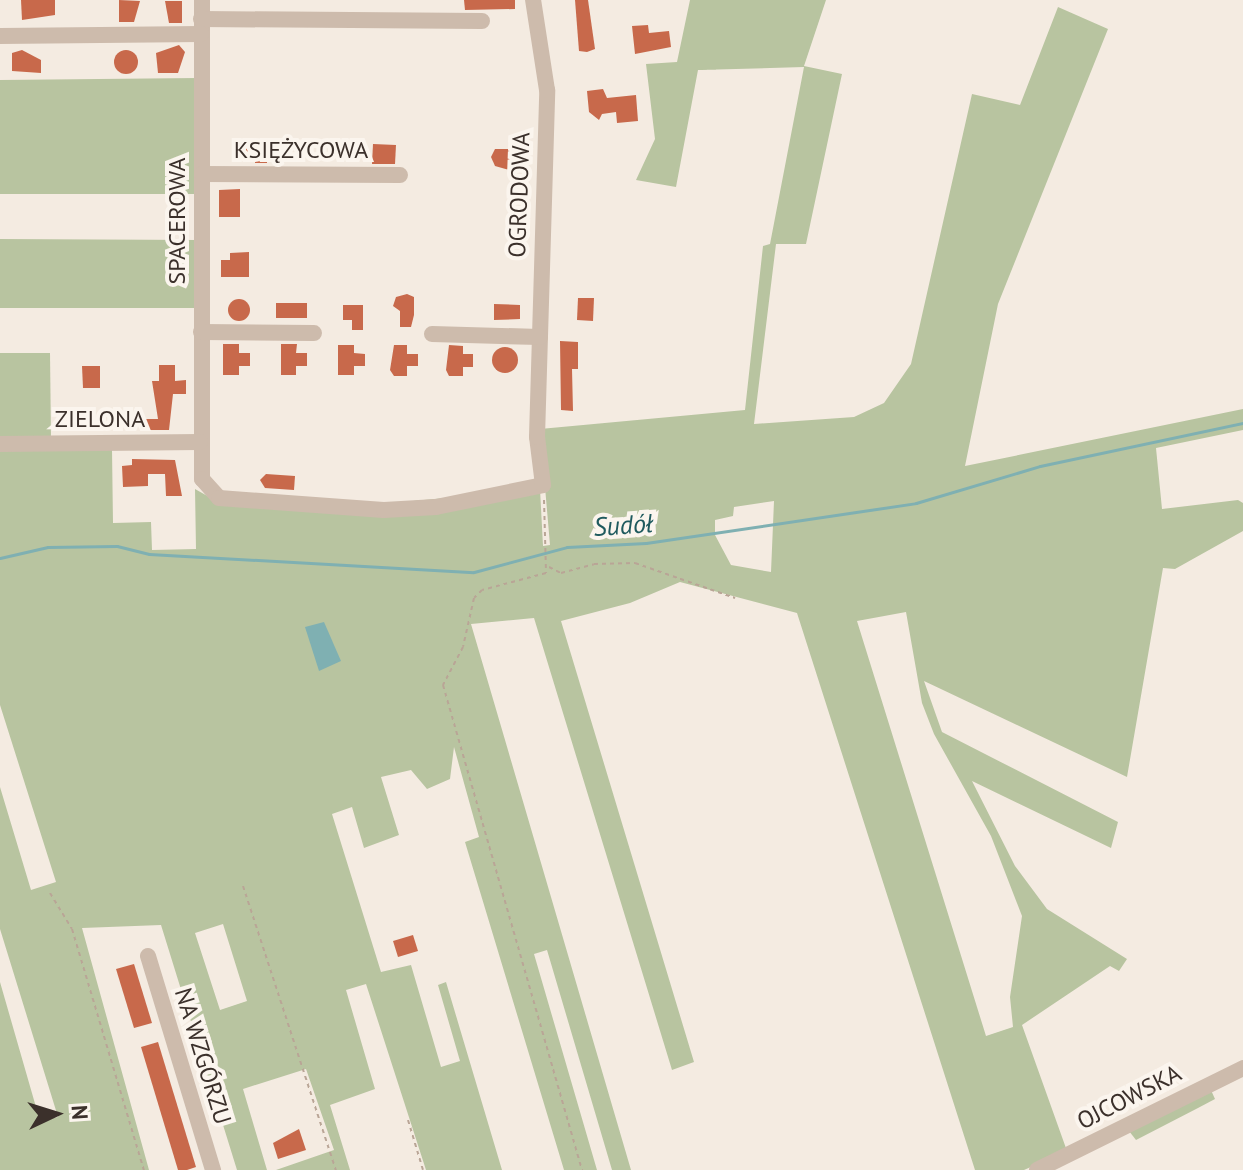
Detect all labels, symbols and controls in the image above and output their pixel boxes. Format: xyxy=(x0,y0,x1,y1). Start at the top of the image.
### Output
street label: OGRODOWA xyxy=(502,132,536,258)
street label: KSIĘŻYCOWA xyxy=(234,136,368,164)
street label: SPACEROWA xyxy=(163,157,191,285)
street label: ZIELONA xyxy=(55,405,145,433)
water label: Sudół xyxy=(592,507,654,543)
street label: NA WZGÓRZU xyxy=(168,984,238,1128)
street label: OJCOWSKA xyxy=(1072,1059,1186,1135)
north arrow xyxy=(16,1074,96,1154)
text: N xyxy=(65,1104,94,1121)

